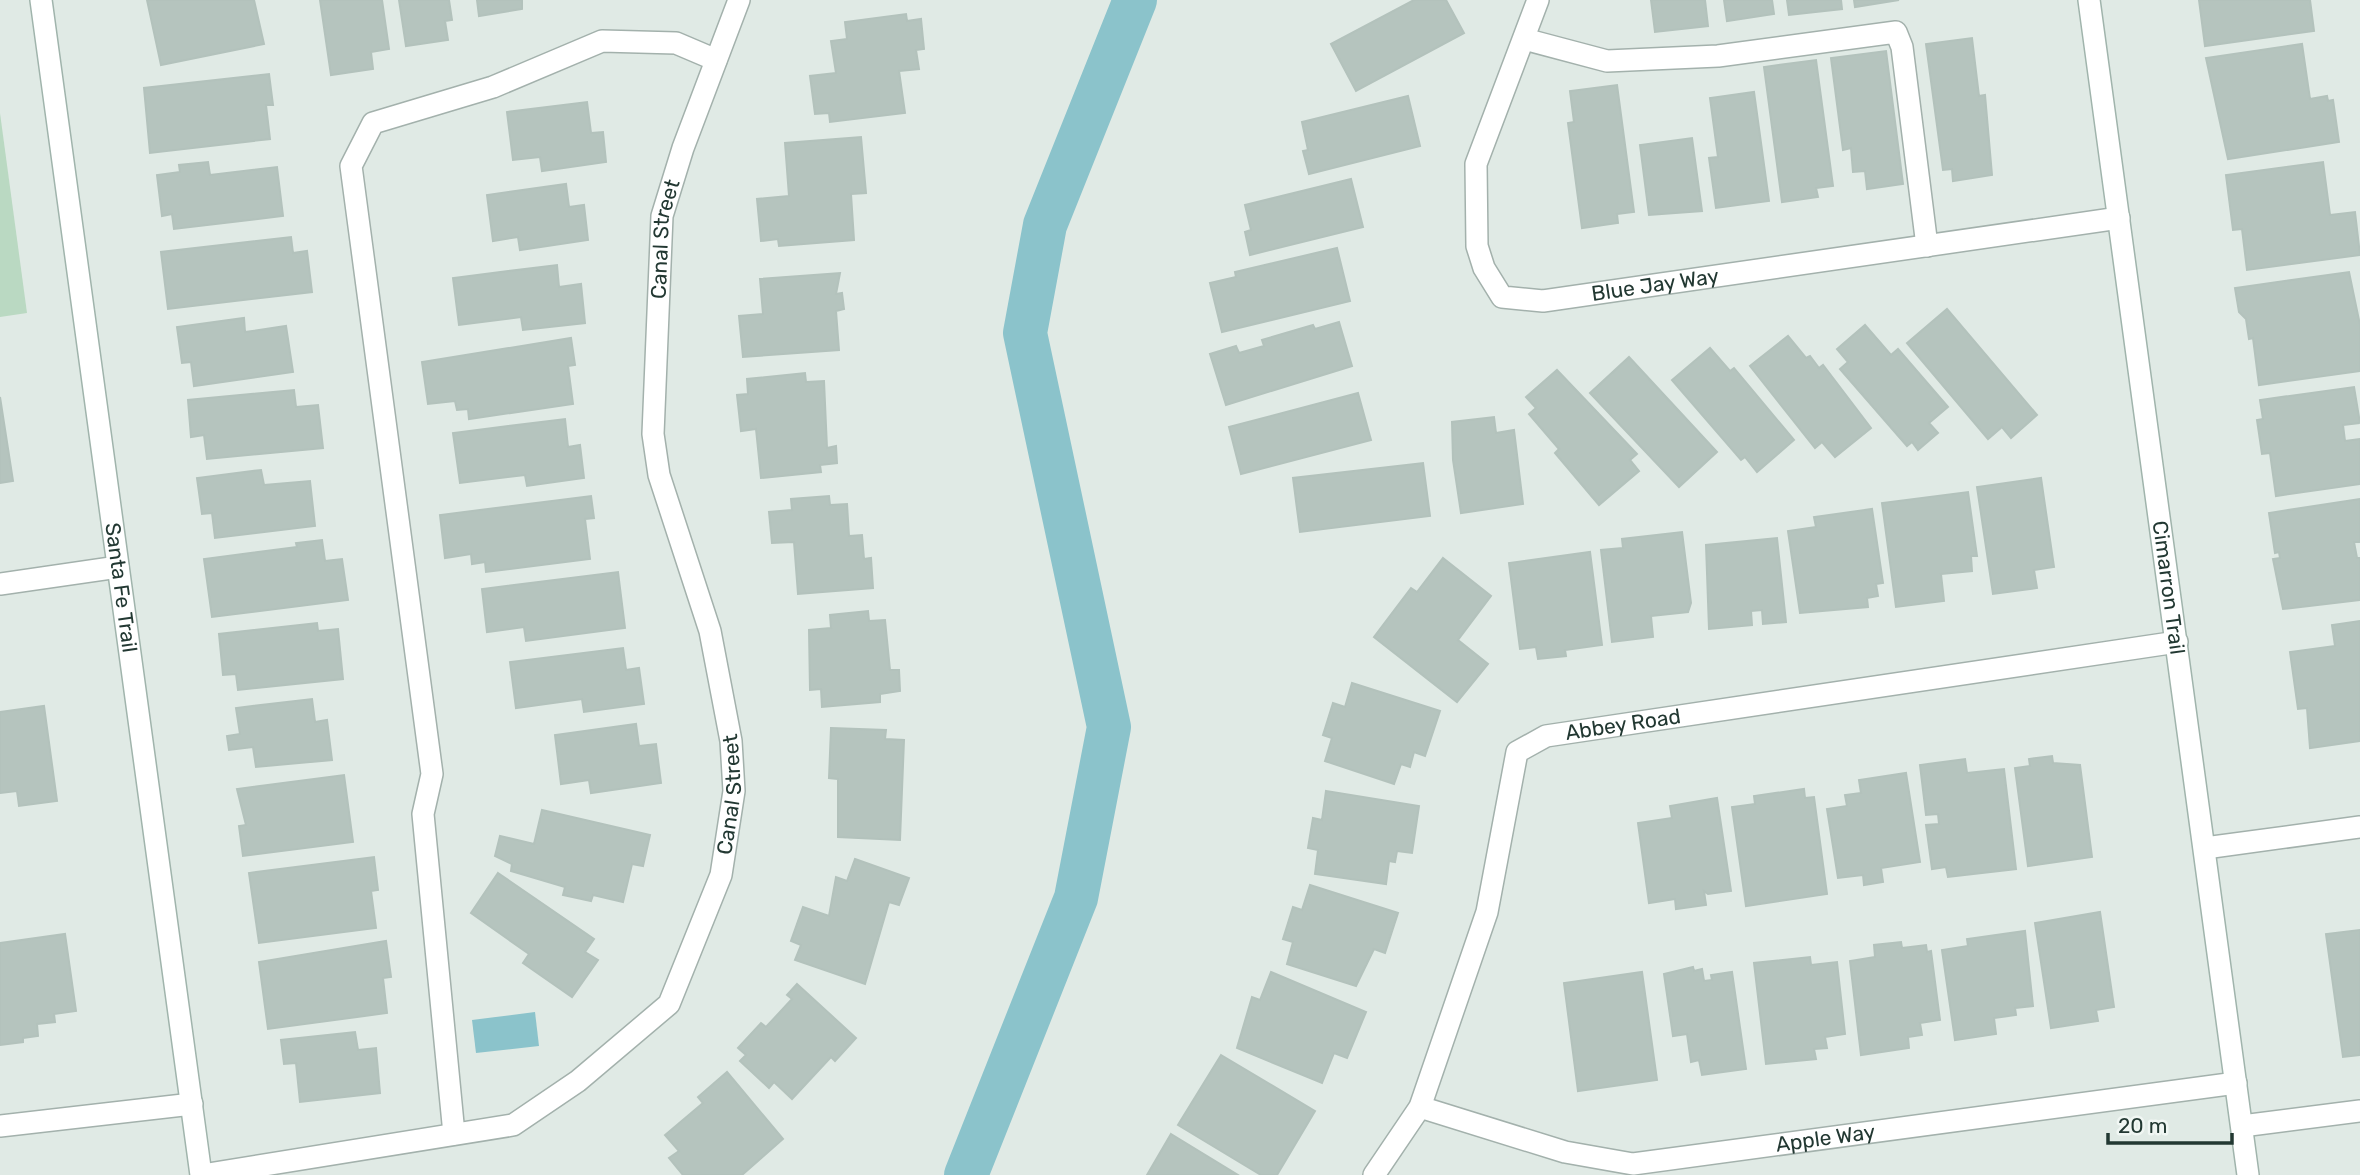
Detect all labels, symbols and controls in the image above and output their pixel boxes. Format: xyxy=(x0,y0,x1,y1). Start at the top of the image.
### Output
street label: Canal Street xyxy=(646,176,685,299)
street label: Blue Jay Way xyxy=(1590,263,1721,306)
street label: Cimarron Trail xyxy=(2148,519,2190,656)
street label: Santa Fe Trail xyxy=(100,521,143,654)
street label: Abbey Road xyxy=(1563,703,1682,745)
street label: Canal Street xyxy=(711,732,746,856)
scale bar xyxy=(2108,1102,2232,1146)
text: 20 m xyxy=(2118,1113,2167,1138)
street label: Apple Way xyxy=(1774,1119,1877,1157)

